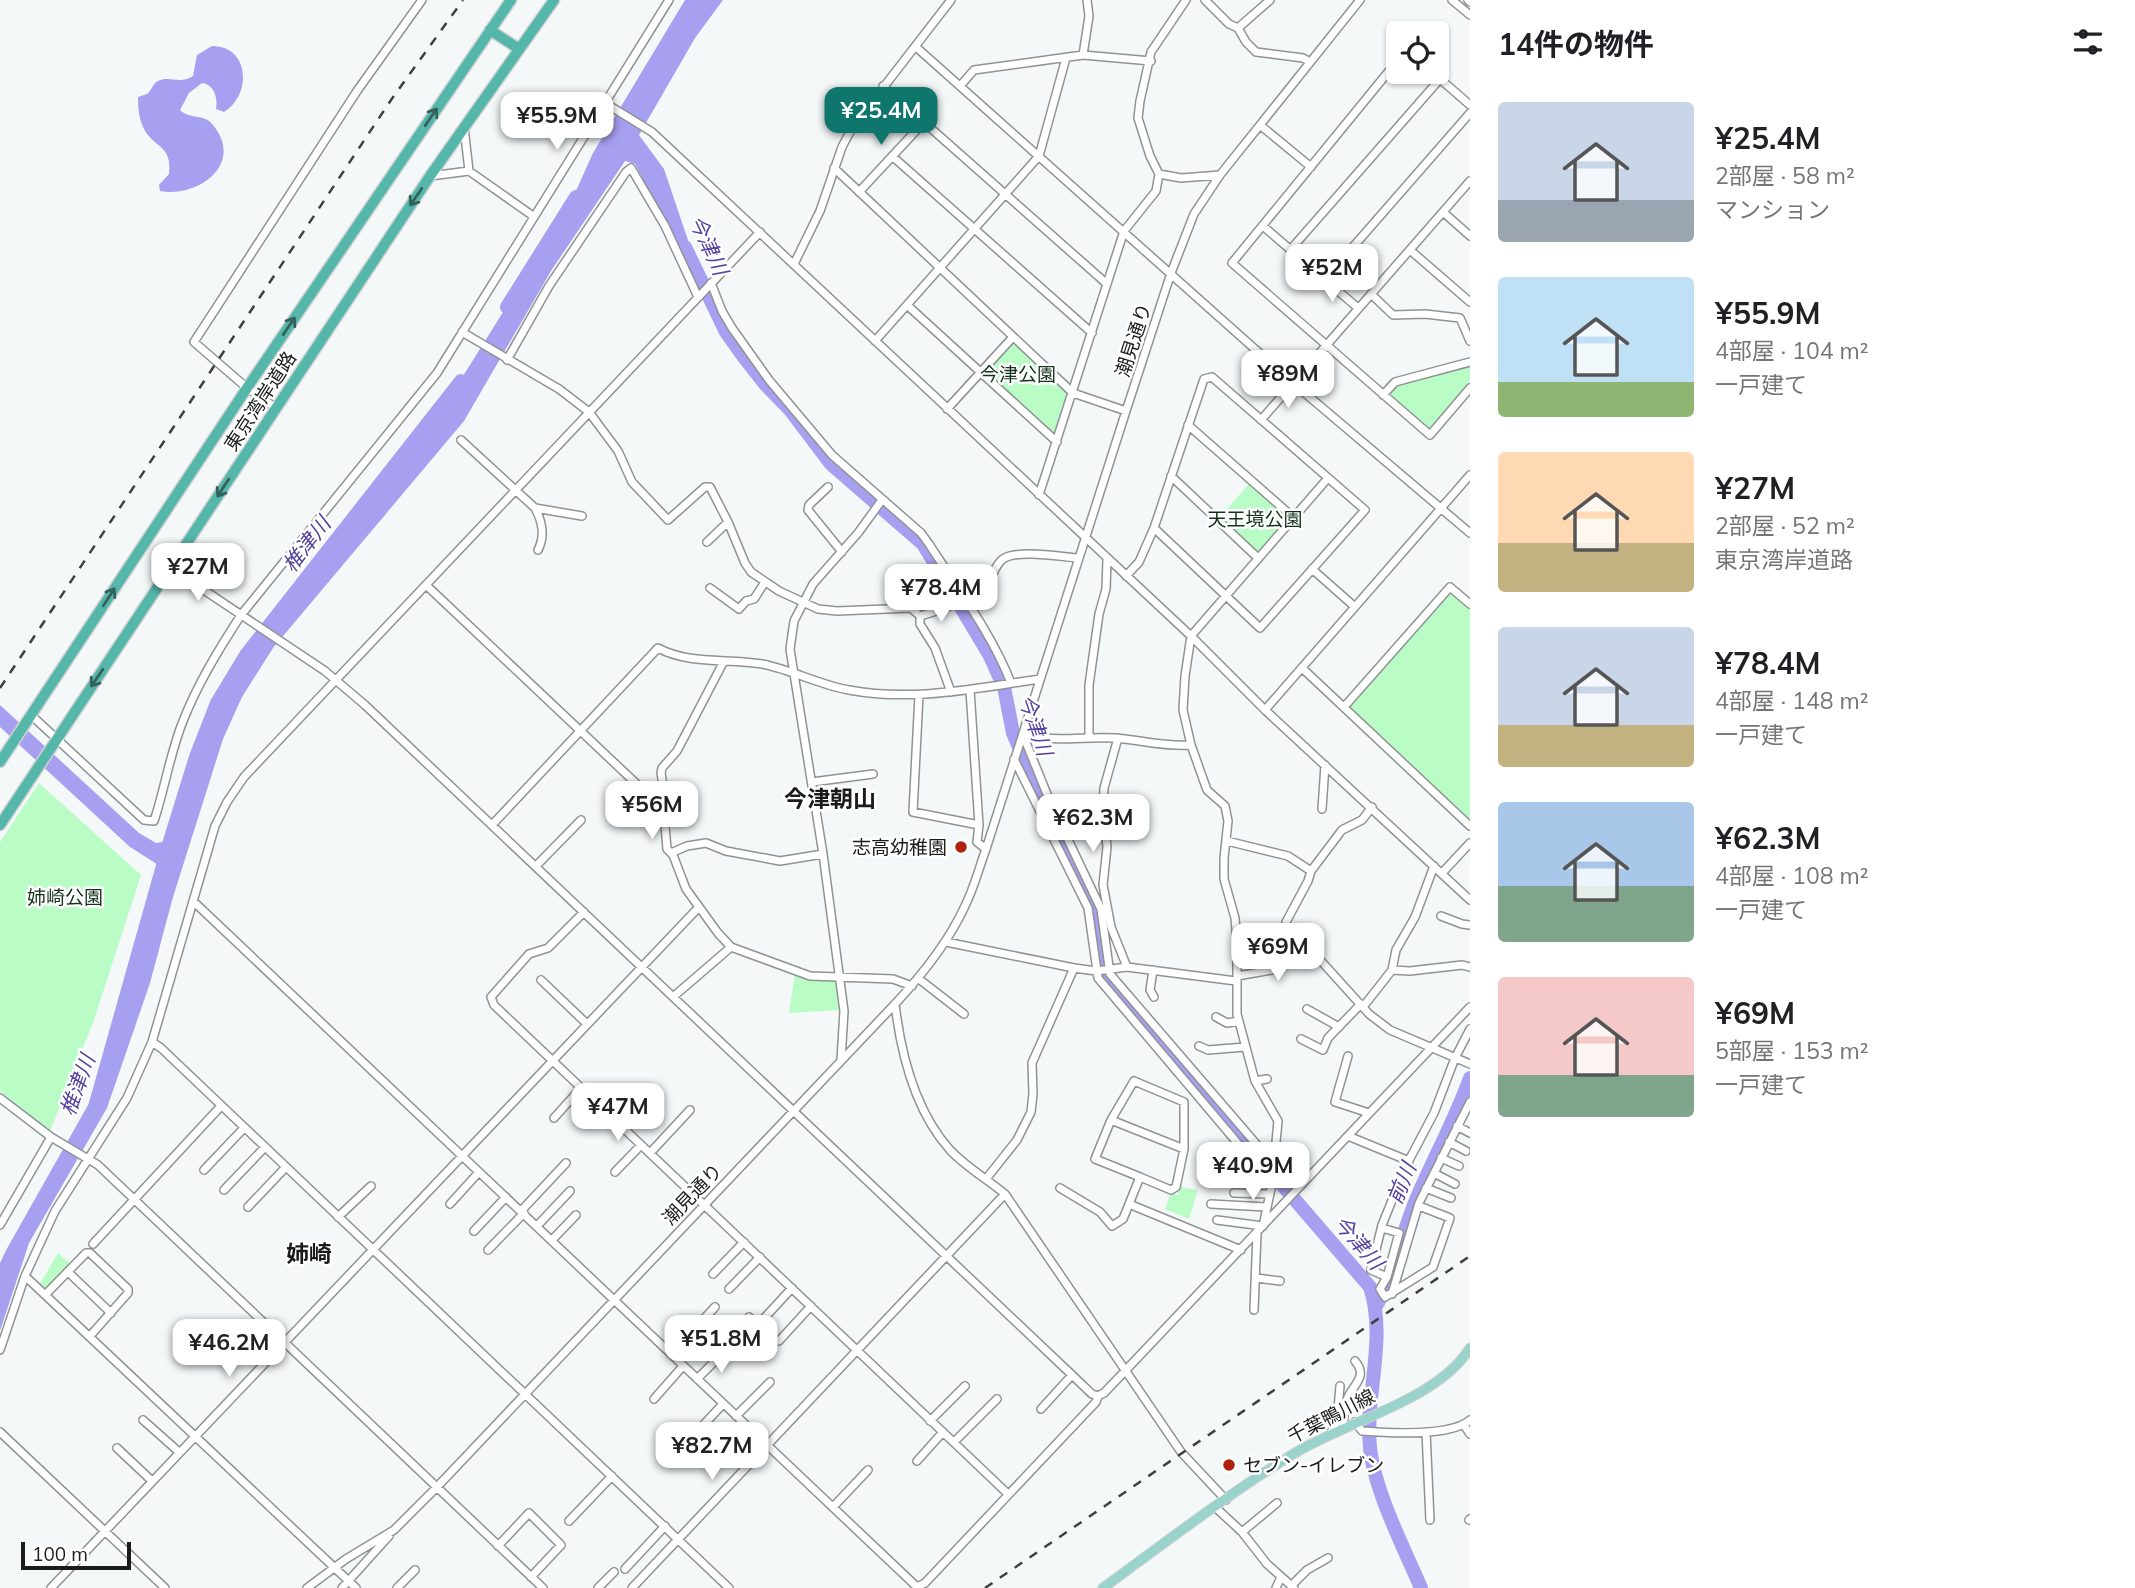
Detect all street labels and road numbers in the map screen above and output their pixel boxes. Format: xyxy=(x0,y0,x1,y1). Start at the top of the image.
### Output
street label: 潮見通り xyxy=(1110,300,1156,380)
street label: 東京湾岸道路 xyxy=(219,347,301,455)
street label: 潮見通り xyxy=(657,1158,727,1230)
street label: 千葉鴨川線 xyxy=(1283,1384,1379,1448)

